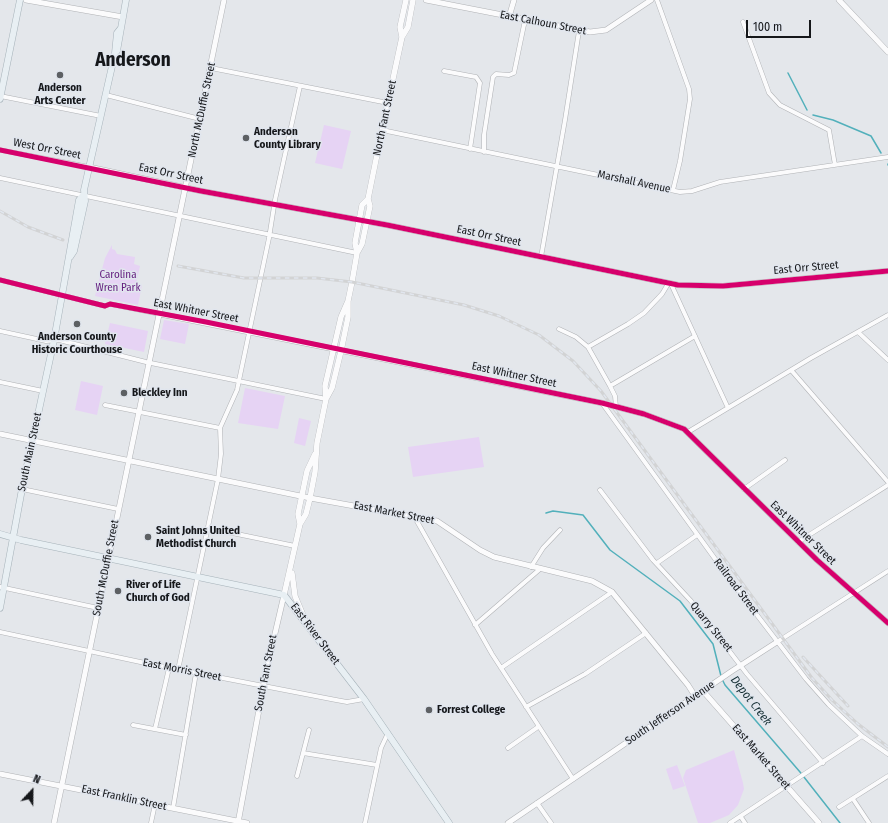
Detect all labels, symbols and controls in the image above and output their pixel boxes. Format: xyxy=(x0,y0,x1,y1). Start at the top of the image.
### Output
street label: East Calhoun Street xyxy=(499,8,587,38)
scale bar xyxy=(748,12,813,38)
text: 100 m xyxy=(753,20,782,34)
district label: Anderson xyxy=(95,50,171,72)
street label: North McDuffie Street xyxy=(185,61,219,159)
marker: Anderson Arts Center xyxy=(55,70,65,80)
street label: North Fant Street xyxy=(371,79,399,157)
place label: Anderson Arts Center xyxy=(34,81,86,107)
place label: Anderson County Library xyxy=(254,125,321,151)
marker: Anderson County Library xyxy=(241,133,251,143)
street label: West Orr Street xyxy=(12,136,82,162)
street label: East Orr Street xyxy=(138,161,204,187)
street label: Marshall Avenue xyxy=(596,168,672,196)
street label: East Orr Street xyxy=(456,223,522,249)
street label: East Orr Street xyxy=(773,259,839,277)
park label: Carolina Wren Park xyxy=(95,268,141,294)
street label: East Whitner Street xyxy=(152,296,240,326)
marker: Anderson County Historic Courthouse xyxy=(72,319,82,329)
place label: Anderson County Historic Courthouse xyxy=(32,330,122,356)
street label: East Whitner Street xyxy=(470,360,558,390)
place label: Bleckley Inn xyxy=(132,386,188,400)
marker: Bleckley Inn xyxy=(119,388,129,398)
street label: South Main Street xyxy=(15,411,45,493)
street label: East Whitner Street xyxy=(767,498,839,568)
street label: East Market Street xyxy=(353,499,435,527)
street label: South McDuffie Street xyxy=(90,519,122,617)
place label: Saint Johns United Methodist Church xyxy=(156,524,240,550)
marker: Saint Johns United Methodist Church xyxy=(143,532,153,542)
street label: Railroad Street xyxy=(711,556,761,618)
place label: River of Life Church of God xyxy=(126,578,190,604)
marker: River of Life Church of God xyxy=(113,586,123,596)
street label: Quarry Street xyxy=(687,599,735,655)
street label: East River Street xyxy=(288,601,342,667)
street label: South Fant Street xyxy=(252,634,280,712)
street label: East Morris Street xyxy=(142,656,222,684)
water label: Depot Creek xyxy=(727,673,775,729)
street label: South Jefferson Avenue xyxy=(623,678,717,748)
place label: Forrest College xyxy=(437,703,505,717)
marker: Forrest College xyxy=(424,705,434,715)
street label: East Market Street xyxy=(729,722,793,792)
north arrow xyxy=(12,771,52,811)
text: N xyxy=(31,772,42,787)
street label: East Franklin Street xyxy=(80,783,168,813)

